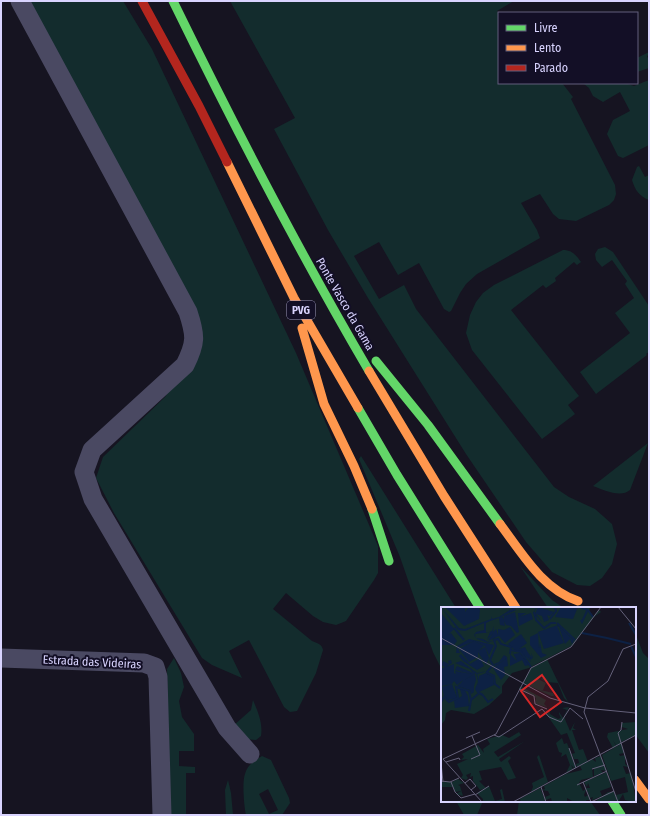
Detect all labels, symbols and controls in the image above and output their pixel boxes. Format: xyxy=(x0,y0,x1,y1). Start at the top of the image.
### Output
legend xyxy=(498,12,638,84)
text: Livre xyxy=(534,21,558,35)
text: Lento xyxy=(534,41,561,55)
text: Parado xyxy=(534,61,568,75)
street label: Ponte Vasco da Gama xyxy=(313,255,377,353)
road number: PVG xyxy=(287,301,315,319)
inset map xyxy=(441,607,636,802)
street label: Estrada das Videiras xyxy=(42,652,142,672)

